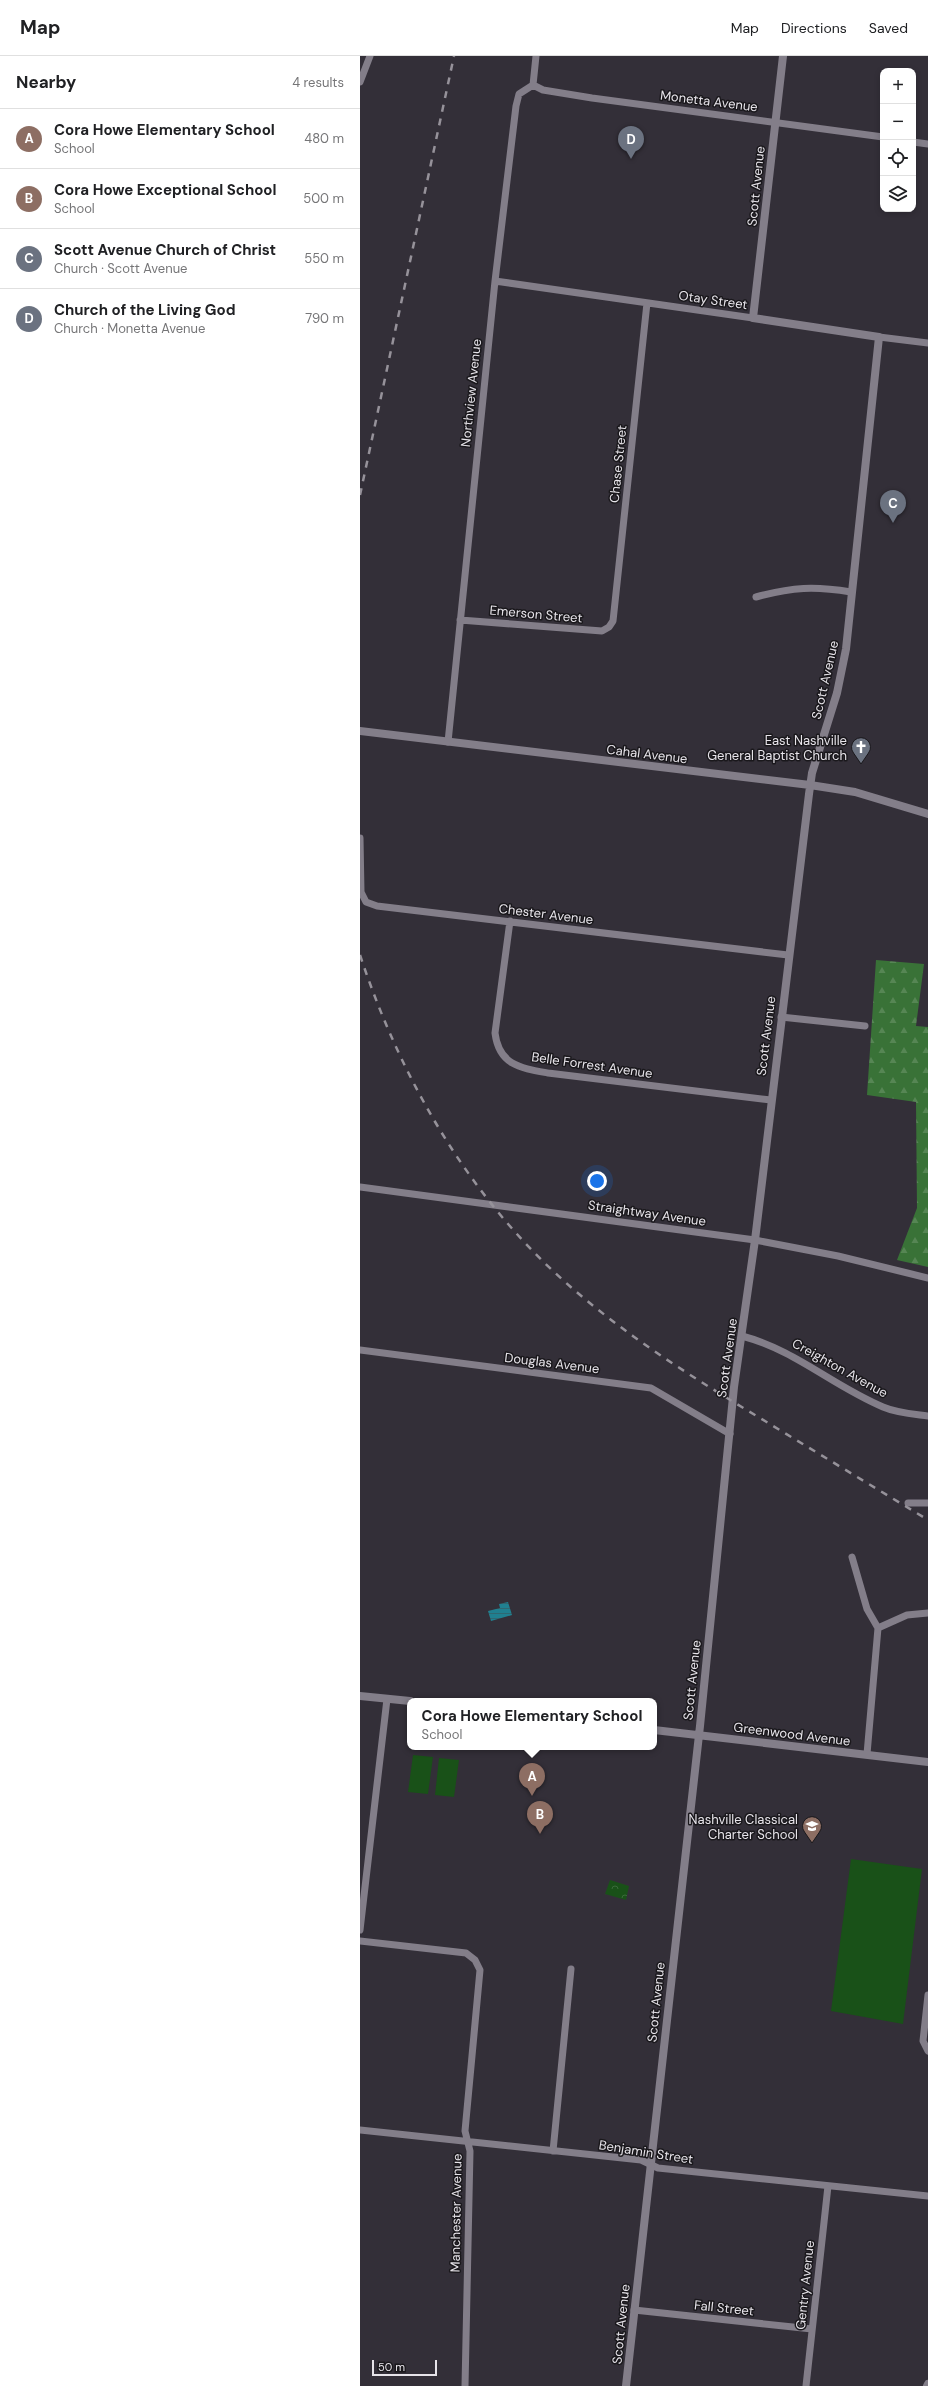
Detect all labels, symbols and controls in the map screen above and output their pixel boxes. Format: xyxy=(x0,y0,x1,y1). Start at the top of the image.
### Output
text: Map xyxy=(20,15,60,40)
text: Map xyxy=(731,19,759,37)
text: Directions xyxy=(781,19,847,37)
text: Saved xyxy=(869,19,908,37)
map controls xyxy=(880,68,916,212)
button: + xyxy=(880,68,916,104)
text: Nearby xyxy=(16,71,76,93)
text: 4 results xyxy=(292,74,344,91)
street label: Monetta Avenue xyxy=(659,87,759,115)
button: − xyxy=(880,104,916,140)
text: Cora Howe Elementary School xyxy=(54,120,275,140)
pin: D xyxy=(618,126,644,159)
text: A xyxy=(24,130,34,147)
text: 480 m xyxy=(304,130,344,147)
text: School xyxy=(54,140,95,157)
button: locate xyxy=(880,140,916,176)
street label: Scott Avenue xyxy=(743,145,769,227)
button: layers xyxy=(880,176,916,212)
text: Cora Howe Exceptional School xyxy=(54,180,277,200)
text: B xyxy=(25,190,33,207)
text: 500 m xyxy=(303,190,344,207)
text: School xyxy=(54,200,95,217)
text: Scott Avenue Church of Christ xyxy=(54,240,276,260)
text: C xyxy=(24,250,34,267)
text: 550 m xyxy=(304,250,344,267)
text: Church · Scott Avenue xyxy=(54,260,187,277)
street label: Otay Street xyxy=(677,287,749,313)
text: Church of the Living God xyxy=(54,300,236,320)
text: D xyxy=(24,310,34,327)
text: 790 m xyxy=(305,310,344,327)
text: Church · Monetta Avenue xyxy=(54,320,205,337)
street label: Northview Avenue xyxy=(457,338,485,448)
street label: Chase Street xyxy=(605,424,631,504)
pin: C xyxy=(880,490,906,523)
street label: Emerson Street xyxy=(489,601,583,627)
street label: Scott Avenue xyxy=(808,639,842,721)
place label: East Nashville General Baptist Church xyxy=(707,732,847,764)
church icon: East Nashville General Baptist Church xyxy=(850,736,872,764)
street label: Cahal Avenue xyxy=(606,741,688,767)
street label: Chester Avenue xyxy=(498,900,594,928)
street label: Scott Avenue xyxy=(753,995,779,1077)
street label: Belle Forrest Avenue xyxy=(530,1048,654,1082)
your location xyxy=(587,1171,607,1191)
street label: Straightway Avenue xyxy=(587,1196,707,1230)
street label: Scott Avenue xyxy=(713,1317,741,1399)
street label: Creighton Avenue xyxy=(789,1335,891,1401)
street label: Douglas Avenue xyxy=(504,1349,600,1377)
street label: Scott Avenue xyxy=(679,1639,705,1721)
popup xyxy=(407,1698,657,1750)
text: Cora Howe Elementary School xyxy=(422,1706,642,1726)
street label: Greenwood Avenue xyxy=(733,1718,851,1750)
text: School xyxy=(422,1726,462,1743)
pin: A xyxy=(519,1763,545,1796)
pin: B xyxy=(527,1801,553,1834)
place label: Nashville Classical Charter School xyxy=(689,1811,798,1843)
school or university icon: Nashville Classical Charter School xyxy=(801,1815,823,1843)
street label: Scott Avenue xyxy=(643,1961,669,2043)
street label: Benjamin Street xyxy=(598,2136,694,2168)
street label: Manchester Avenue xyxy=(446,2153,466,2273)
street label: Gentry Avenue xyxy=(792,2240,818,2330)
street label: Scott Avenue xyxy=(608,2283,634,2365)
street label: Fall Street xyxy=(693,2296,755,2320)
scale bar xyxy=(372,2358,437,2377)
text: 50 m xyxy=(378,2360,405,2374)

